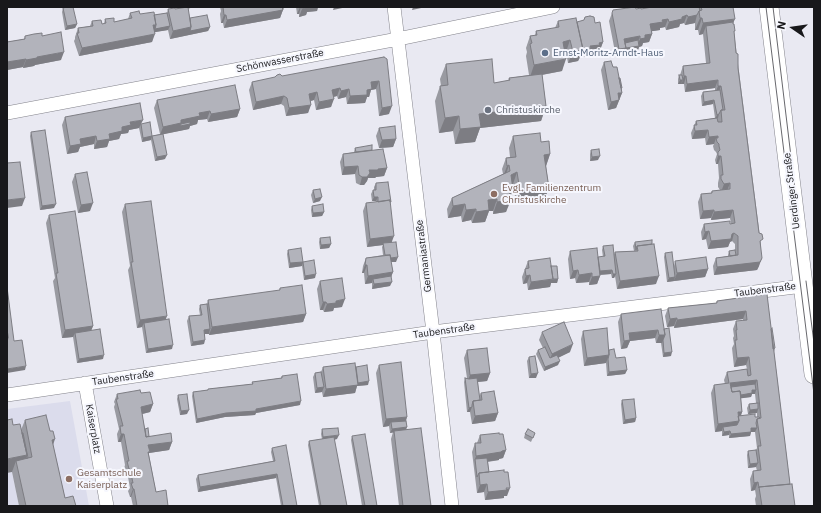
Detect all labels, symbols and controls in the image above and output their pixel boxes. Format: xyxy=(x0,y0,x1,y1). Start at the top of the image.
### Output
north arrow xyxy=(773,8,813,48)
text: N xyxy=(774,20,789,31)
street label: Schönwasserstraße xyxy=(235,47,325,75)
place label: Ernst-Moritz-Arndt-Haus xyxy=(553,47,664,59)
marker: Ernst-Moritz-Arndt-Haus xyxy=(540,48,550,58)
place label: Christuskirche xyxy=(496,104,561,116)
marker: Christuskirche xyxy=(483,105,493,115)
street label: Uerdinger Straße xyxy=(781,152,803,230)
place label: Evgl. Familienzentrum Christuskirche xyxy=(502,182,601,206)
marker: Evgl. Familienzentrum Christuskirche xyxy=(489,189,499,199)
street label: Germaniastraße xyxy=(414,219,434,293)
street label: Taubenstraße xyxy=(733,280,797,300)
street label: Taubenstraße xyxy=(412,321,476,341)
street label: Taubenstraße xyxy=(91,368,155,388)
street label: Kaiserplatz xyxy=(83,403,103,455)
place label: Gesamtschule Kaiserplatz xyxy=(77,467,141,490)
marker: Gesamtschule Kaiserplatz xyxy=(64,474,74,484)

